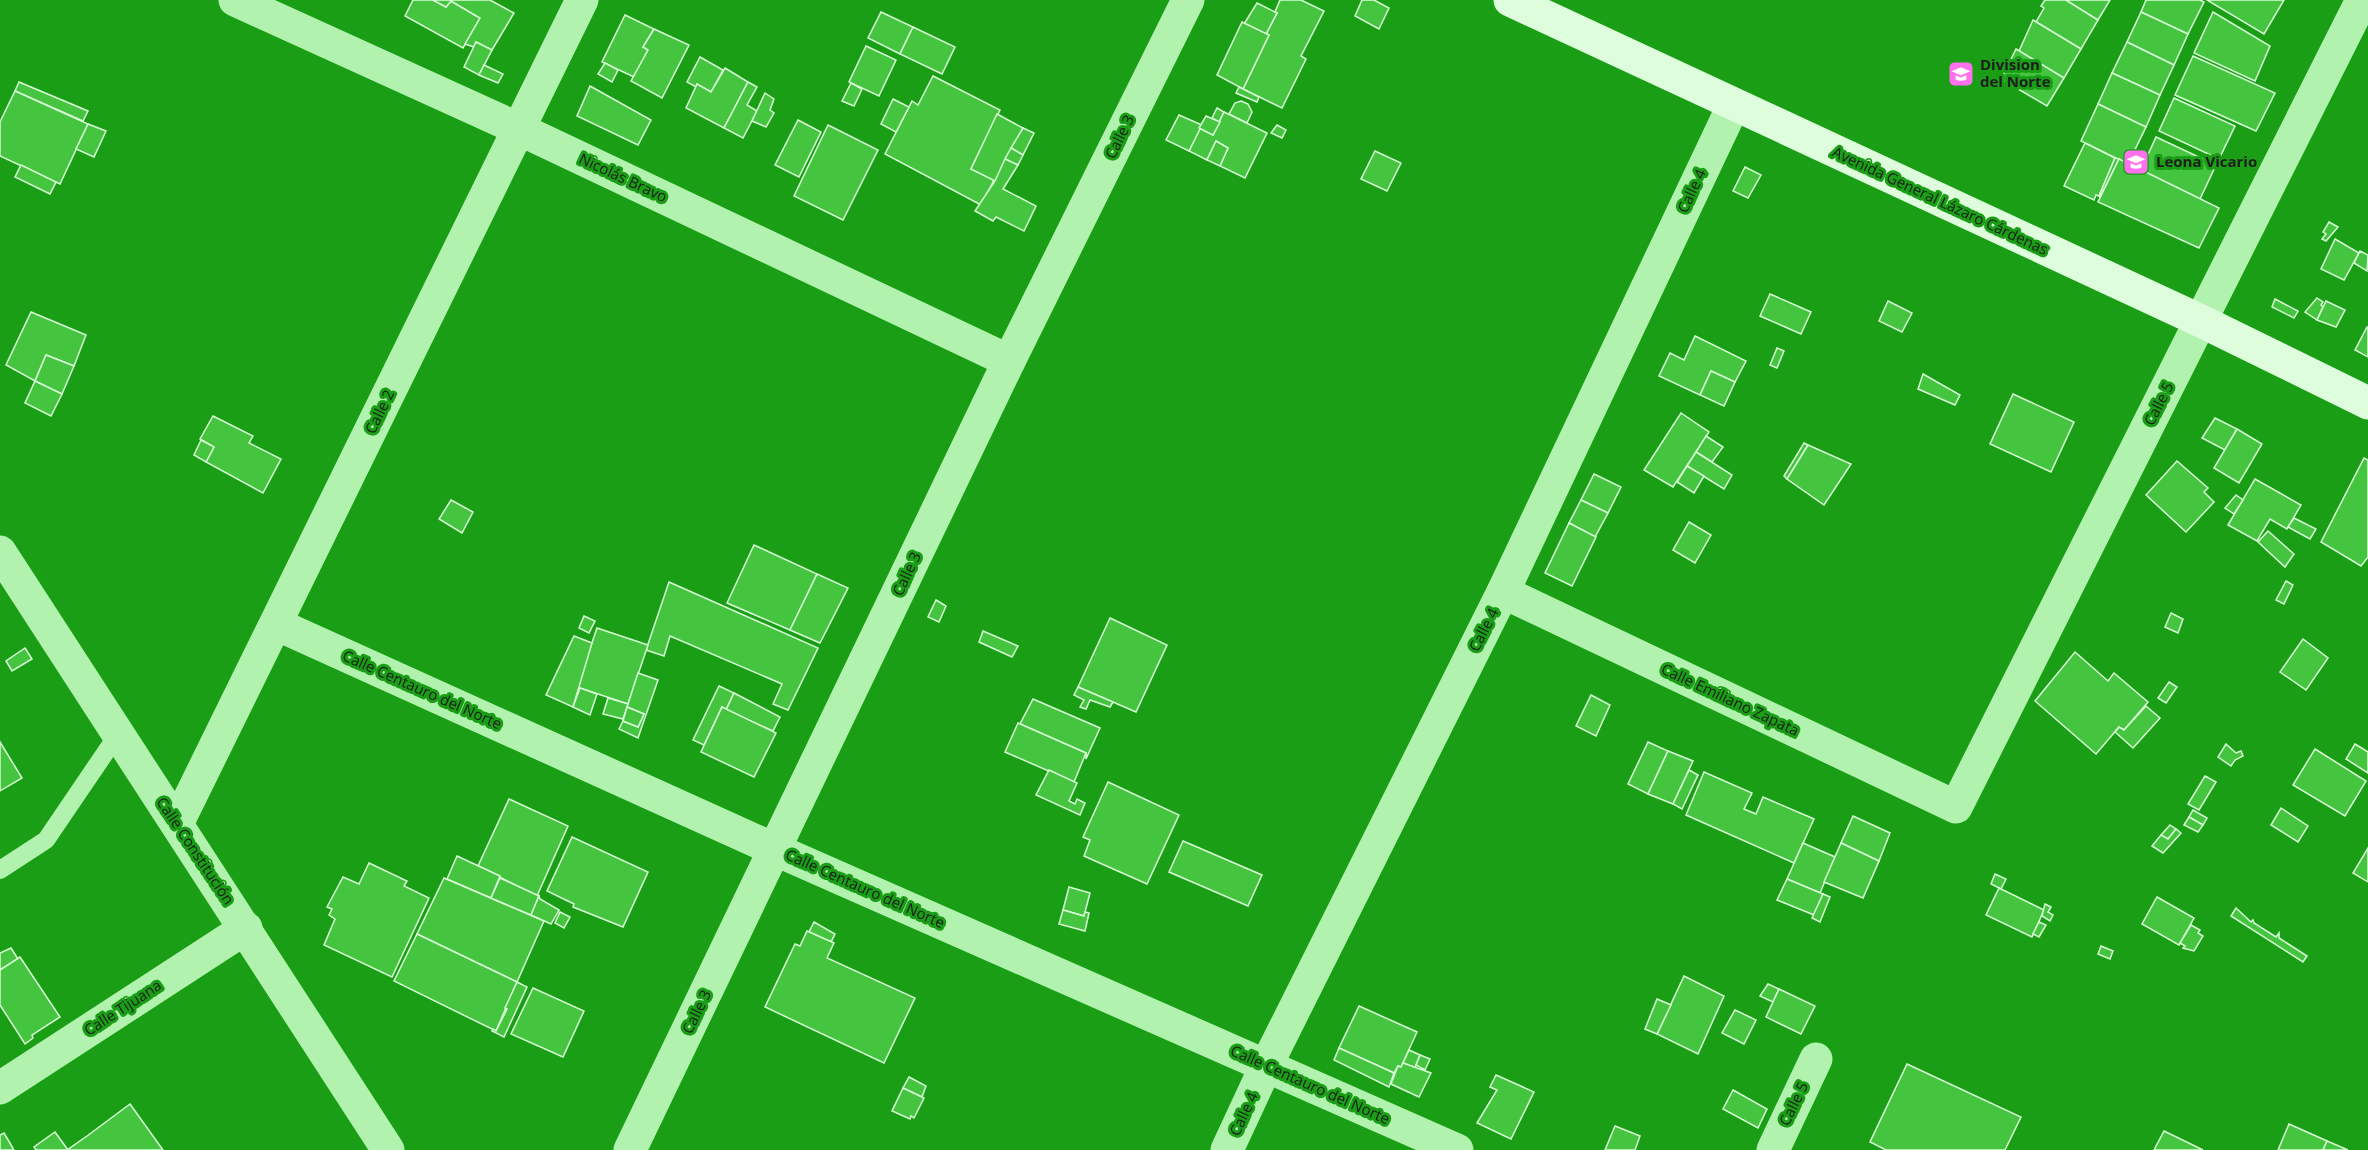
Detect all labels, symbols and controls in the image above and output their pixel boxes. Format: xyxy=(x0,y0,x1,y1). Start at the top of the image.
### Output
place label: Division del Norte xyxy=(1980,54,2051,91)
school or university icon: Division del Norte xyxy=(1946,59,1976,89)
street label: Calle 3 xyxy=(1100,111,1138,162)
street label: Avenida General Lázaro Cárdenas xyxy=(1829,141,2051,259)
school or university icon: Leona Vicario xyxy=(2121,147,2151,177)
street label: Nicolás Bravo xyxy=(576,148,671,206)
place label: Leona Vicario xyxy=(2156,151,2257,171)
street label: Calle 4 xyxy=(1672,165,1710,216)
street label: Calle 5 xyxy=(2139,378,2178,429)
street label: Calle 2 xyxy=(360,386,398,437)
street label: Calle 3 xyxy=(887,548,925,599)
street label: Calle 4 xyxy=(1464,604,1503,655)
street label: Calle Centauro del Norte xyxy=(340,645,505,733)
street label: Calle Emiliano Zapata xyxy=(1658,658,1803,740)
street label: Calle Constitución xyxy=(152,793,239,908)
street label: Calle Centauro del Norte xyxy=(783,844,948,932)
street label: Calle Tijuana xyxy=(80,975,165,1040)
street label: Calle 3 xyxy=(677,986,715,1037)
street label: Calle Centauro del Norte xyxy=(1228,1040,1393,1128)
street label: Calle 5 xyxy=(1774,1078,1812,1129)
street label: Calle 4 xyxy=(1224,1088,1262,1139)

